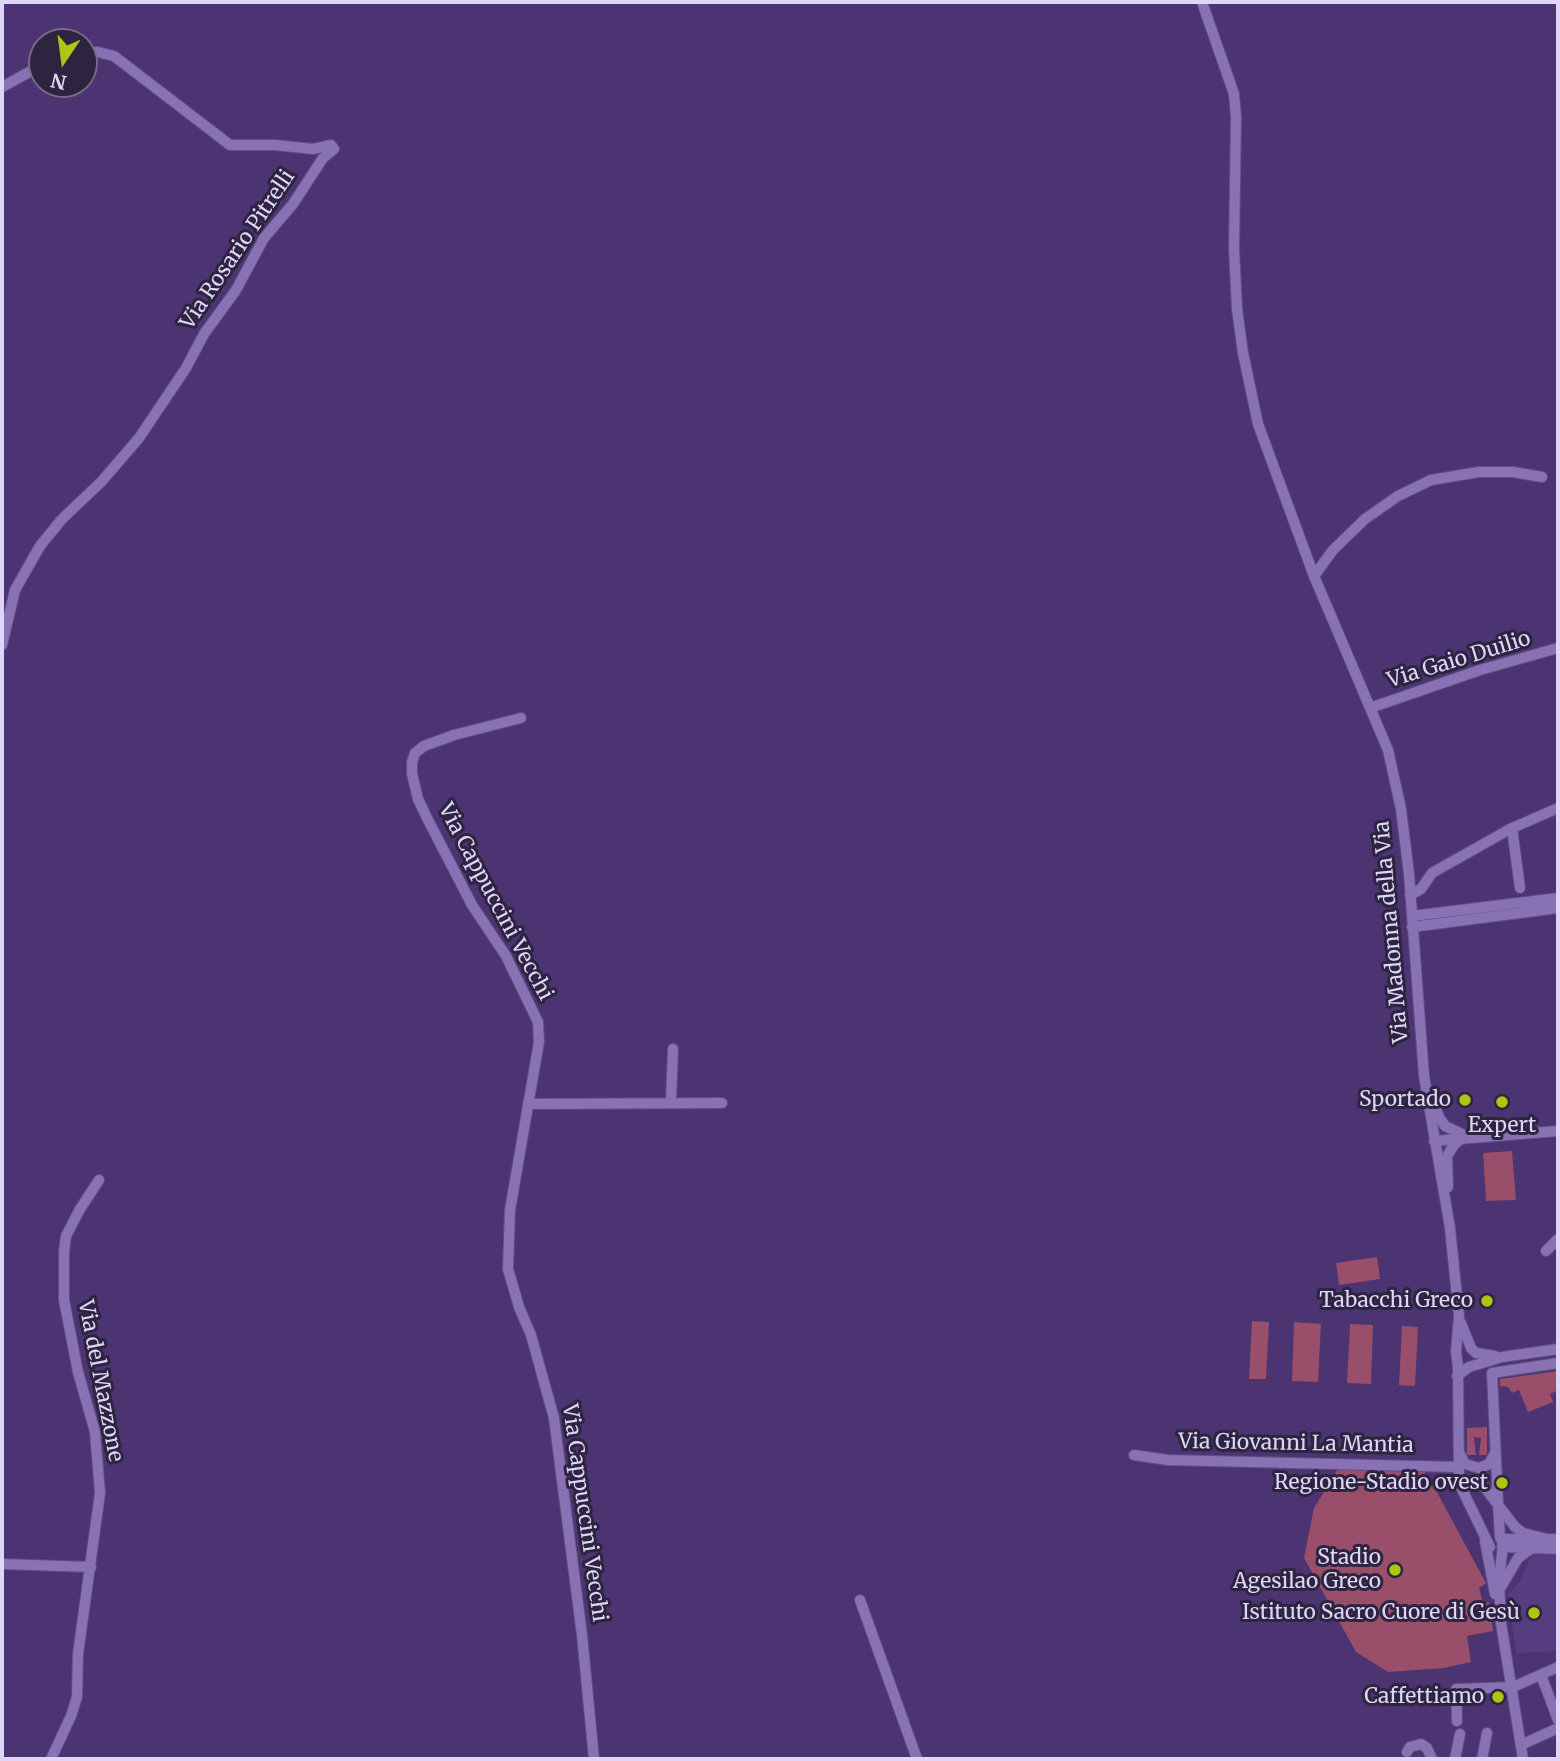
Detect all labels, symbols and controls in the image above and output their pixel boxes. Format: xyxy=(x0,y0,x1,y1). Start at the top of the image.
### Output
north arrow xyxy=(28,28,98,98)
text: N xyxy=(49,68,69,95)
street label: Via Rosario Pitrelli xyxy=(175,166,301,334)
street label: Via Gaio Duilio xyxy=(1384,626,1534,694)
street label: Via Cappuccini Vecchi xyxy=(432,799,558,1005)
street label: Via Madonna della Via xyxy=(1370,820,1414,1044)
place label: Sportado xyxy=(1359,1087,1451,1113)
marker: Sportado xyxy=(1457,1092,1473,1108)
marker: Expert xyxy=(1494,1094,1510,1110)
place label: Expert xyxy=(1468,1113,1536,1139)
place label: Tabacchi Greco xyxy=(1319,1288,1473,1314)
marker: Tabacchi Greco xyxy=(1479,1293,1495,1309)
street label: Via del Mazzone xyxy=(72,1298,128,1464)
street label: Via Cappuccini Vecchi xyxy=(556,1402,612,1624)
street label: Via Giovanni La Mantia xyxy=(1178,1429,1414,1459)
place label: Regione-Stadio ovest xyxy=(1274,1470,1488,1496)
marker: Regione-Stadio ovest xyxy=(1494,1475,1510,1491)
place label: Stadio Agesilao Greco xyxy=(1233,1545,1381,1595)
marker: Stadio Agesilao Greco xyxy=(1387,1562,1403,1578)
place label: Istituto Sacro Cuore di Gesù xyxy=(1242,1600,1520,1626)
marker: Istituto Sacro Cuore di Gesù xyxy=(1526,1605,1542,1621)
place label: Caffettiamo xyxy=(1364,1684,1484,1710)
marker: Caffettiamo xyxy=(1490,1689,1506,1705)

